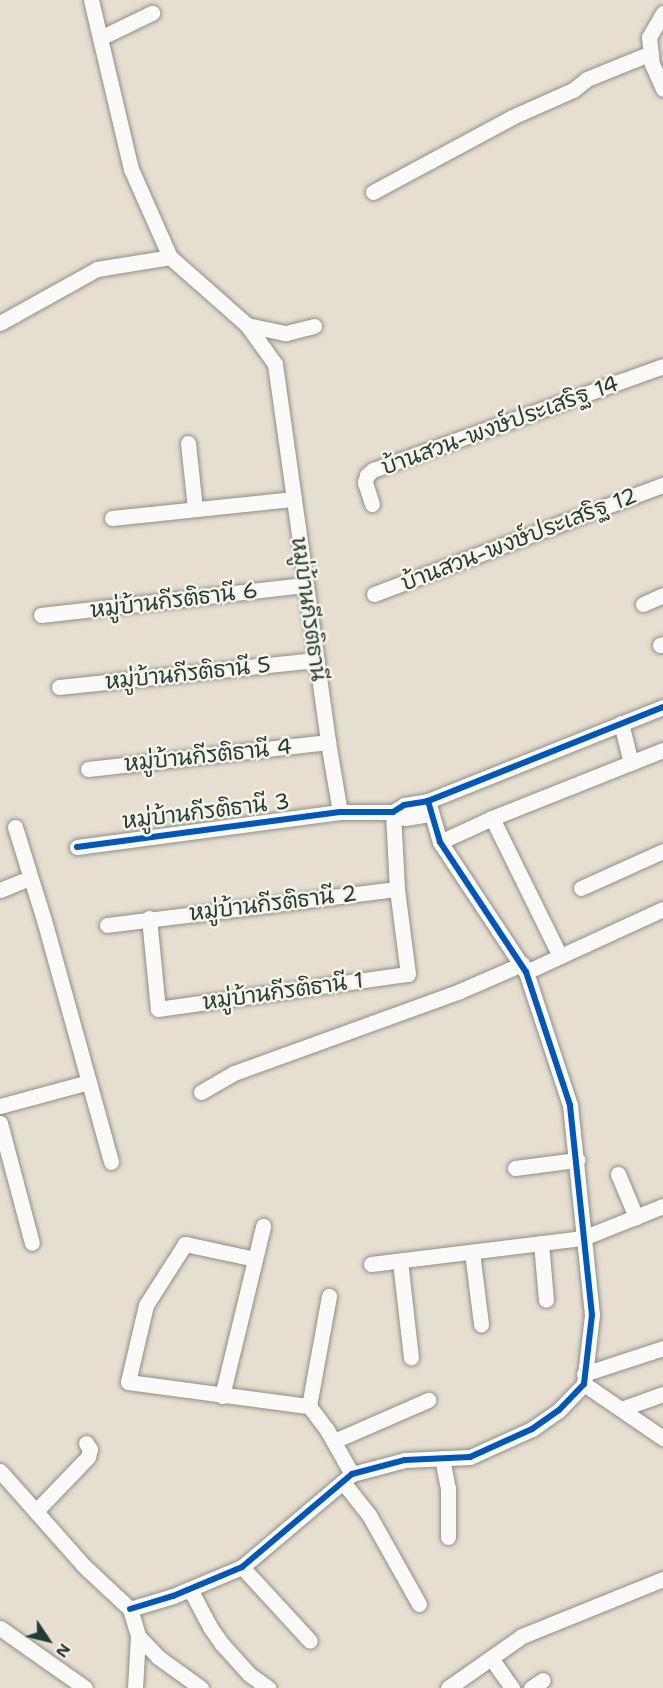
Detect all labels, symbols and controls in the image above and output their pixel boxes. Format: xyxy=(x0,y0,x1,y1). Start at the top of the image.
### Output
street label: บ้านสวน-พงษ์ประเสริฐ 14 xyxy=(378,370,622,480)
street label: บ้านสวน-พงษ์ประเสริฐ 12 xyxy=(398,482,640,596)
street label: หมู่บ้านกีรติธานี xyxy=(286,535,332,683)
street label: หมู่บ้านกีรติธานี 6 xyxy=(89,577,259,623)
street label: หมู่บ้านกีรติธานี 5 xyxy=(104,651,272,695)
street label: หมู่บ้านกีรติธานี 4 xyxy=(123,733,293,777)
street label: หมู่บ้านกีรติธานี 3 xyxy=(121,788,291,834)
street label: หมู่บ้านกีรติธานี 2 xyxy=(188,880,358,926)
street label: หมู่บ้านกีรติธานี 1 xyxy=(201,967,365,1015)
north arrow xyxy=(18,1610,78,1670)
text: N xyxy=(51,1639,75,1662)

